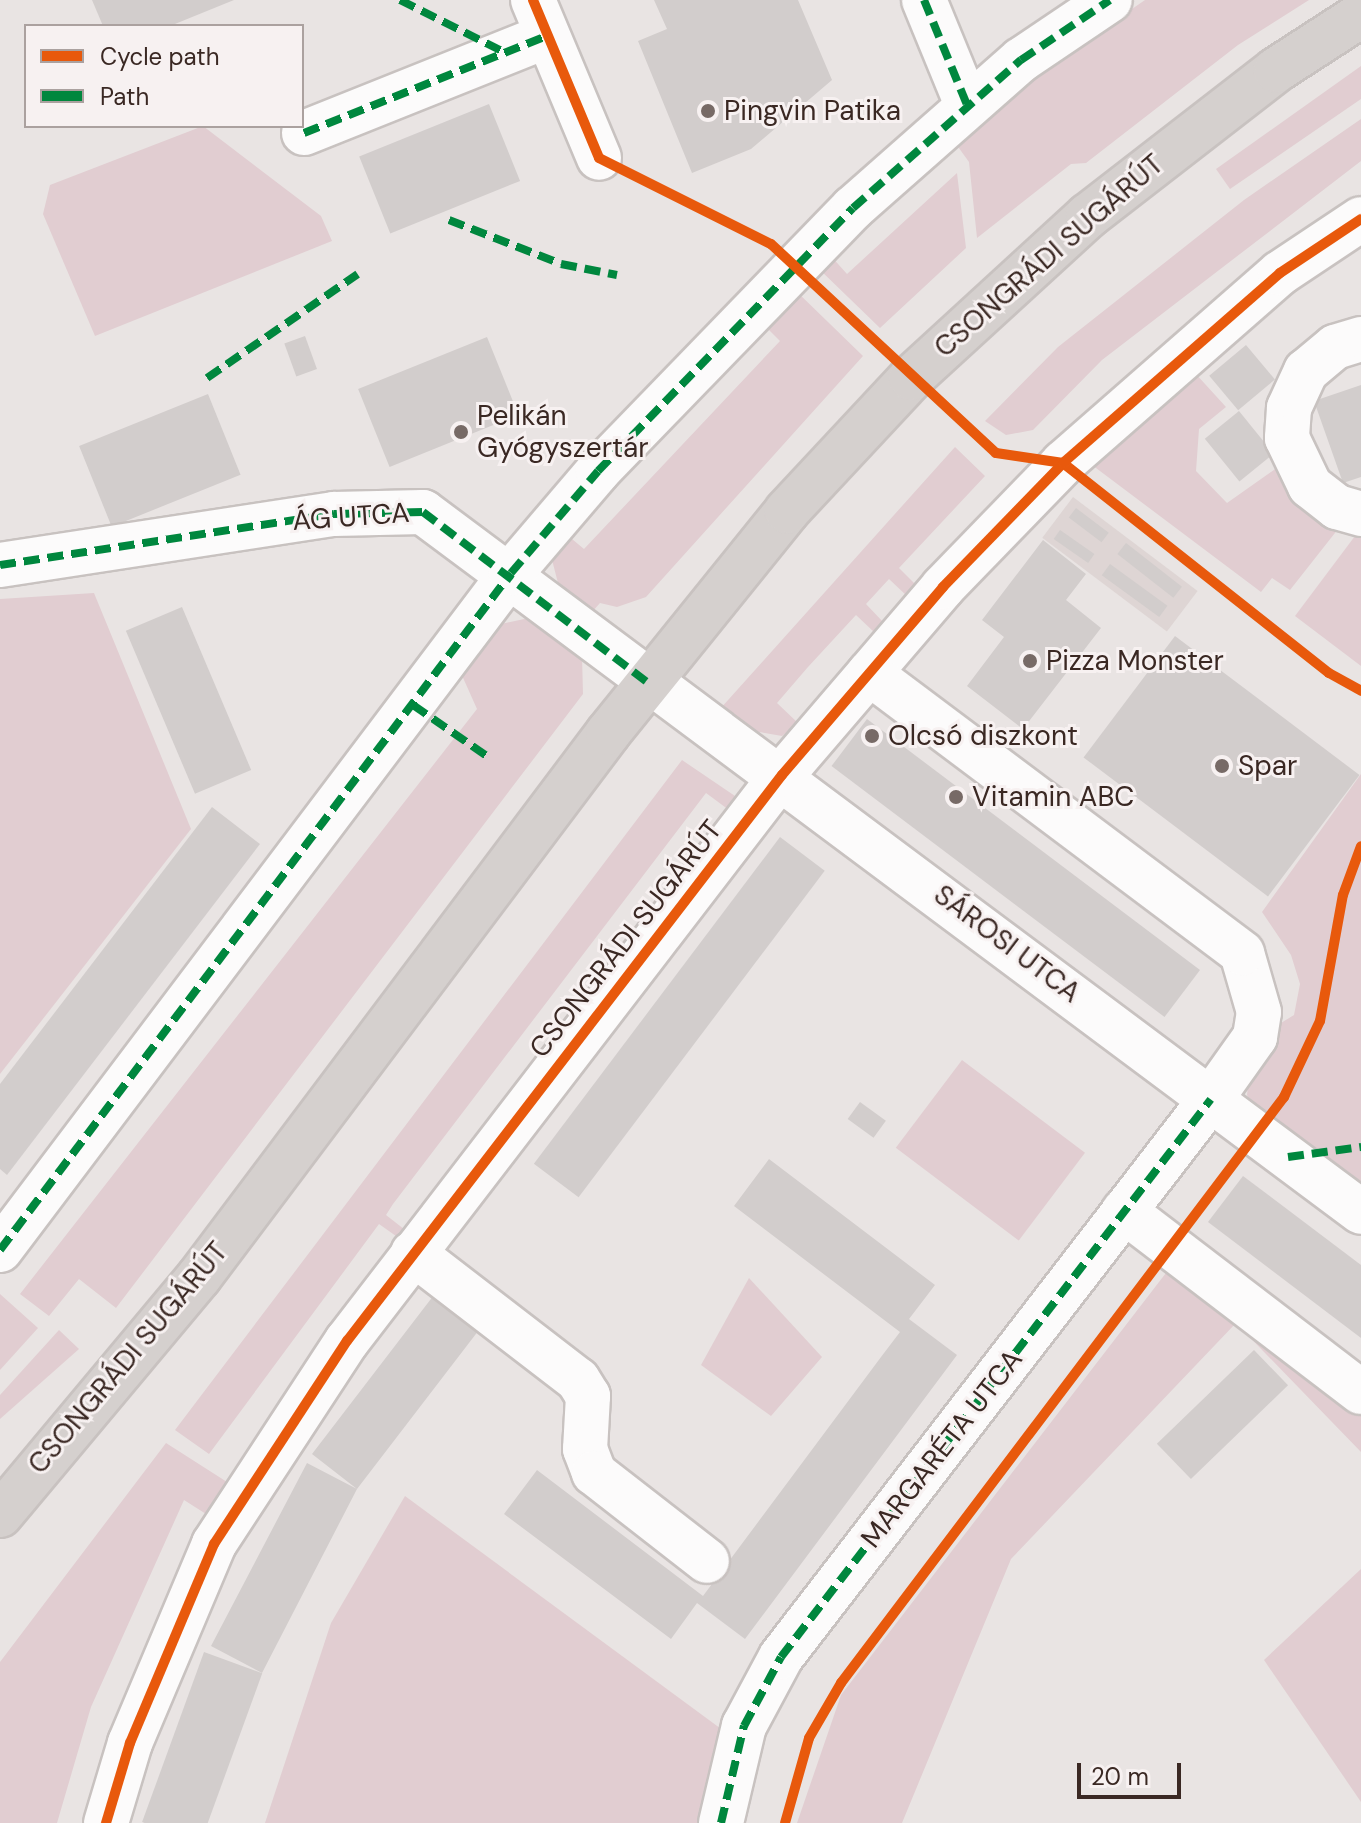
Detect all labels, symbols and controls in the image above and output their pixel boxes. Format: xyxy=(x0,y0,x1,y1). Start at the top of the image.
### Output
legend xyxy=(24,24,304,128)
text: Cycle path xyxy=(100,41,219,72)
text: Path xyxy=(100,81,149,112)
place label: Pingvin Patika xyxy=(724,94,901,128)
marker: Pingvin Patika xyxy=(699,102,717,120)
street label: CSONGRÁDI SUGÁRÚT xyxy=(928,147,1170,365)
place label: Pelikán Gyógyszertár xyxy=(477,399,649,465)
marker: Pelikán Gyógyszertár xyxy=(452,423,470,441)
street label: ÁG UTCA xyxy=(291,496,411,538)
place label: Pizza Monster xyxy=(1046,644,1224,678)
marker: Pizza Monster xyxy=(1021,652,1039,670)
place label: Olcsó diszkont xyxy=(888,719,1078,753)
marker: Olcsó diszkont xyxy=(863,727,881,745)
place label: Spar xyxy=(1238,749,1297,783)
marker: Spar xyxy=(1213,757,1231,775)
place label: Vitamin ABC xyxy=(972,780,1134,814)
marker: Vitamin ABC xyxy=(947,788,965,806)
street label: CSONGRÁDI SUGÁRÚT xyxy=(523,814,729,1064)
street label: SÁROSI UTCA xyxy=(927,878,1087,1010)
street label: CSONGRÁDI SUGÁRÚT xyxy=(21,1235,235,1481)
street label: MARGARÉTA UTCA xyxy=(854,1343,1030,1555)
scale bar xyxy=(1081,1747,1185,1797)
text: 20 m xyxy=(1091,1761,1149,1792)

